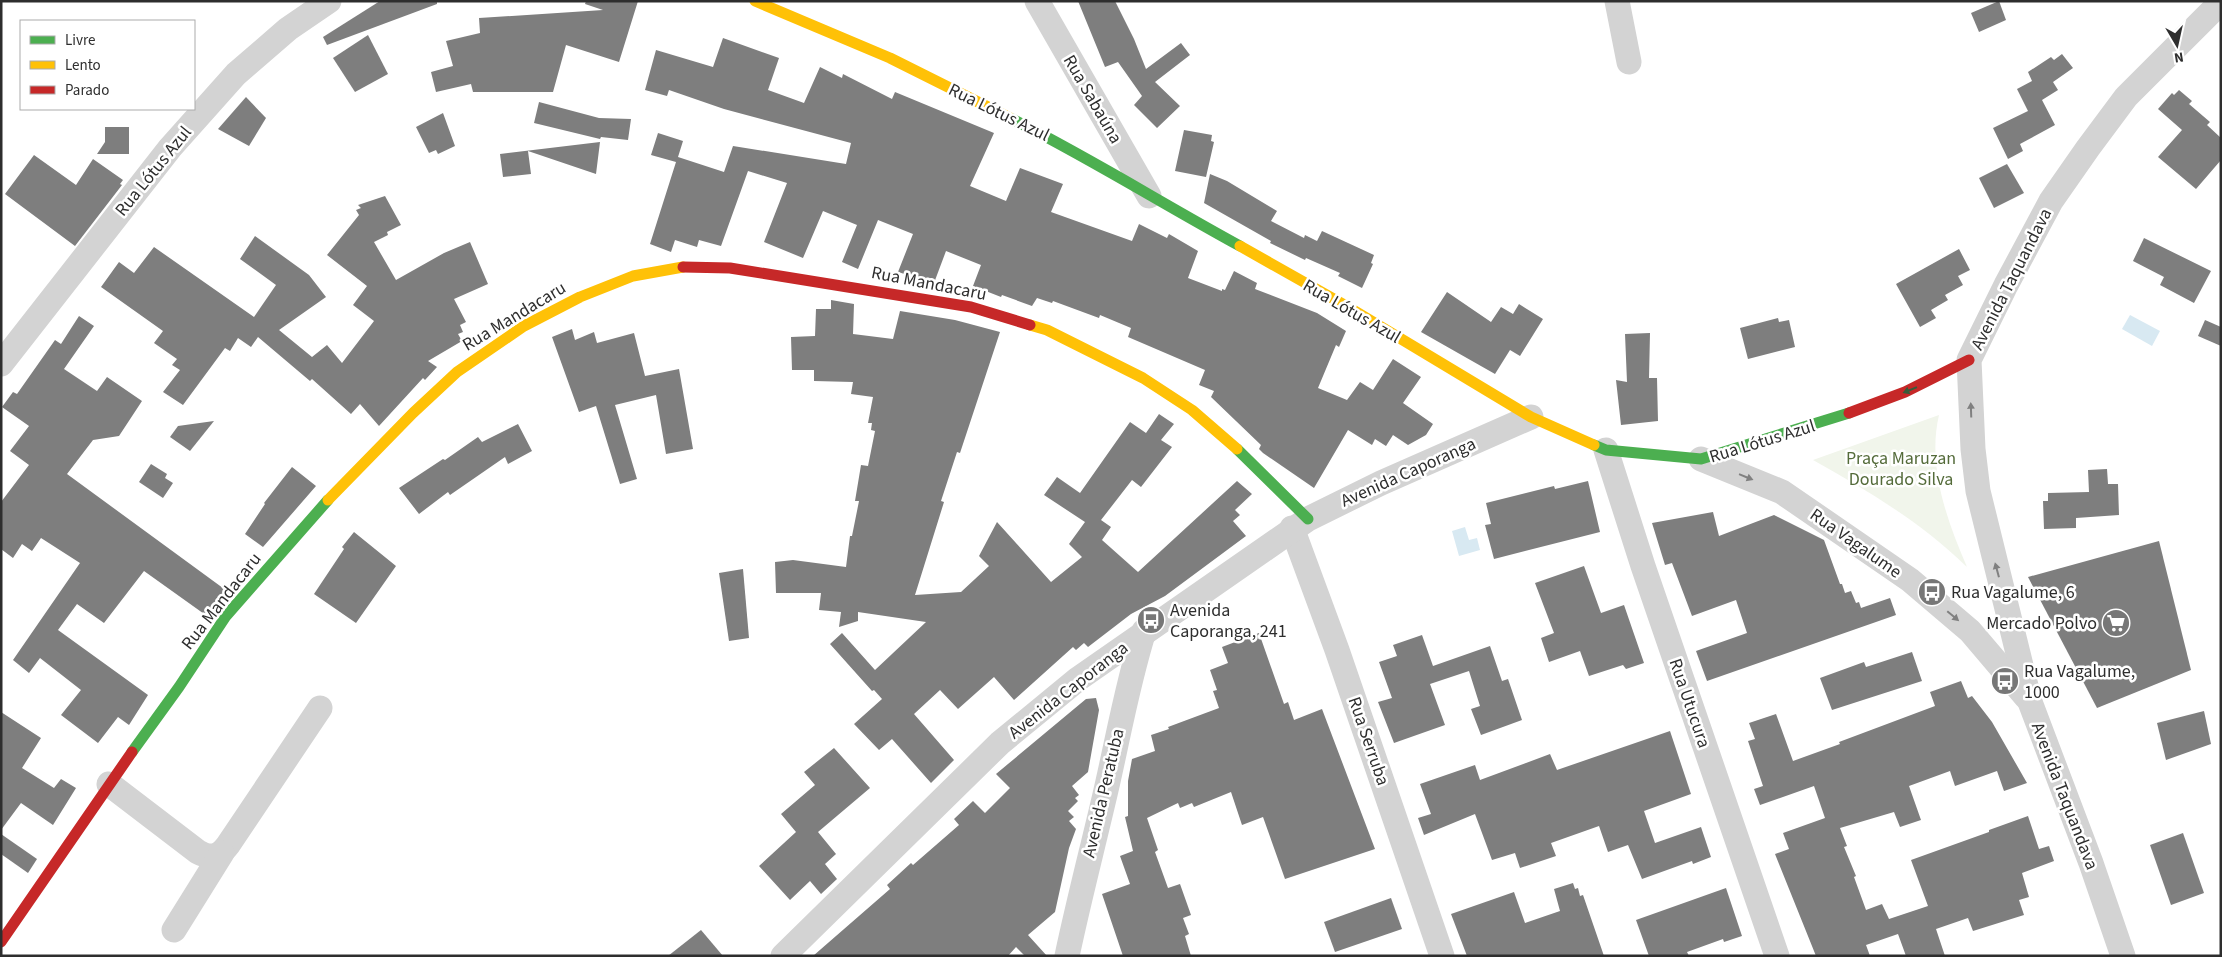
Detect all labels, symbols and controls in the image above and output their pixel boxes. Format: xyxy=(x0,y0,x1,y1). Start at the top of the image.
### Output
legend xyxy=(20,20,195,110)
north arrow xyxy=(2152,20,2202,70)
text: Livre xyxy=(65,30,95,51)
text: N xyxy=(2173,46,2185,67)
street label: Rua Sabaúna xyxy=(1057,50,1128,148)
text: Lento xyxy=(65,55,101,76)
street label: Rua Lótus Azul xyxy=(944,77,1053,148)
text: Parado xyxy=(65,80,109,101)
street label: Rua Lótus Azul xyxy=(109,121,198,222)
street label: Avenida Taquandava xyxy=(1965,204,2058,354)
street label: Rua Mandacaru xyxy=(869,260,989,307)
street label: Rua Lótus Azul xyxy=(1298,273,1405,350)
street label: Rua Mandacaru xyxy=(458,276,571,357)
one-way arrow xyxy=(1903,386,1917,394)
one-way arrow xyxy=(1967,402,1975,418)
street label: Rua Lótus Azul xyxy=(1706,414,1818,469)
street label: Avenida Caporanga xyxy=(1337,431,1480,513)
park label: Praça Maruzan Dourado Silva xyxy=(1846,446,1956,492)
one-way arrow xyxy=(1739,474,1753,482)
street label: Rua Vagalume xyxy=(1805,503,1907,584)
street label: Rua Mandacaru xyxy=(176,548,267,655)
one-way arrow xyxy=(1992,562,2000,577)
bus stop icon: Rua Vagalume, 6 xyxy=(1917,577,1947,607)
place label: Rua Vagalume, 6 xyxy=(1951,580,2075,605)
place label: Avenida Caporanga, 241 xyxy=(1170,598,1287,644)
bus stop icon: Avenida Caporanga, 241 xyxy=(1136,605,1166,635)
supermarket icon: Mercado Polvo xyxy=(2101,608,2131,638)
one-way arrow xyxy=(1946,611,1959,622)
place label: Mercado Polvo xyxy=(1986,611,2097,636)
street label: Avenida Caporanga xyxy=(1003,636,1133,745)
street label: Rua Utucura xyxy=(1663,655,1717,751)
place label: Rua Vagalume, 1000 xyxy=(2024,659,2135,705)
bus stop icon: Rua Vagalume, 1000 xyxy=(1990,666,2020,696)
street label: Rua Serruba xyxy=(1342,693,1395,789)
street label: Avenida Taquandava xyxy=(2025,719,2104,874)
street label: Avenida Peratuba xyxy=(1076,726,1130,860)

